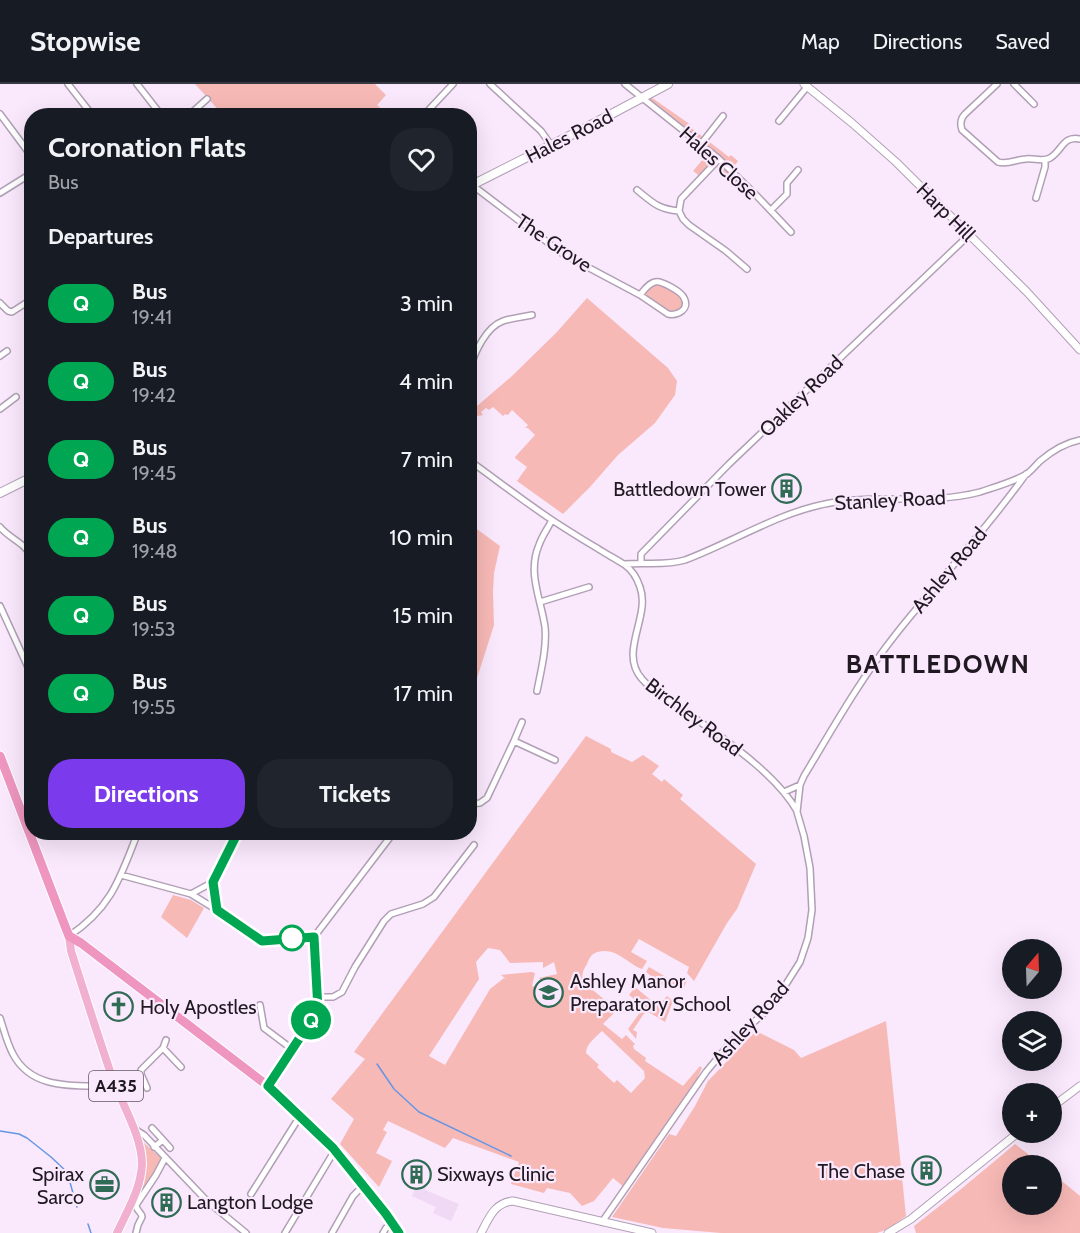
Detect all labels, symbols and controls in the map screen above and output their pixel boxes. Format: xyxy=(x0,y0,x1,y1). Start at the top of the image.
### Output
text: Stopwise xyxy=(30,24,141,58)
text: Map xyxy=(801,29,840,54)
text: Directions xyxy=(873,29,962,54)
text: Saved xyxy=(995,29,1050,54)
street label: Hales Road xyxy=(521,104,617,168)
street label: Hales Close xyxy=(675,121,763,205)
button: heart xyxy=(390,128,453,191)
text: Coronation Flats xyxy=(48,130,246,164)
text: Bus xyxy=(48,170,79,194)
street label: Harp Hill xyxy=(912,178,981,247)
street label: The Grove xyxy=(512,209,596,277)
text: Departures xyxy=(48,223,153,250)
text: Bus xyxy=(132,278,167,305)
text: 3 min xyxy=(400,290,453,317)
text: Q xyxy=(73,291,89,316)
text: 19:41 xyxy=(132,305,172,329)
street label: Oakley Road xyxy=(754,350,848,442)
text: Bus xyxy=(132,356,167,383)
text: 4 min xyxy=(399,368,453,395)
text: Q xyxy=(73,369,89,394)
text: 19:42 xyxy=(132,383,176,407)
text: Bus xyxy=(132,434,167,461)
text: 7 min xyxy=(401,446,453,473)
text: Q xyxy=(73,447,89,472)
text: 19:45 xyxy=(132,461,176,485)
building icon: Battledown Tower xyxy=(771,473,803,505)
place label: Battledown Tower xyxy=(613,477,767,501)
street label: Stanley Road xyxy=(834,485,946,515)
text: Bus xyxy=(132,512,167,539)
street label: Ashley Road xyxy=(906,522,992,618)
text: 10 min xyxy=(389,524,453,551)
text: Q xyxy=(73,525,89,550)
text: 19:48 xyxy=(132,539,178,563)
text: Bus xyxy=(132,590,167,617)
text: 15 min xyxy=(393,602,453,629)
text: Q xyxy=(73,603,89,628)
text: 19:53 xyxy=(132,617,176,641)
district label: BATTLEDOWN xyxy=(846,648,1030,680)
text: Bus xyxy=(132,668,167,695)
street label: Birchley Road xyxy=(641,673,747,761)
text: 17 min xyxy=(394,680,453,707)
text: Q xyxy=(73,681,89,706)
text: 19:55 xyxy=(132,695,176,719)
button: Directions xyxy=(48,759,245,828)
button: Tickets xyxy=(257,759,453,828)
unlabelled marker xyxy=(279,925,305,951)
north arrow xyxy=(1002,939,1062,999)
map controls xyxy=(1002,939,1062,1215)
place label: Ashley Manor Preparatory School xyxy=(570,969,731,1016)
school or university icon: Ashley Manor Preparatory School xyxy=(533,976,565,1008)
street label: Ashley Road xyxy=(706,976,794,1070)
church icon: Holy Apostles xyxy=(103,991,135,1023)
place label: Holy Apostles xyxy=(140,995,257,1019)
line badge: Q xyxy=(292,1000,330,1040)
text: Q xyxy=(303,1008,319,1033)
button: layers xyxy=(1002,1011,1062,1071)
road number: A435 xyxy=(89,1071,143,1101)
button: + xyxy=(1002,1083,1062,1143)
building icon: The Chase xyxy=(910,1155,942,1187)
button: − xyxy=(1002,1155,1062,1215)
building icon: Sixways Clinic xyxy=(400,1158,432,1190)
place label: The Chase xyxy=(818,1159,905,1183)
place label: Spirax Sarco xyxy=(32,1162,85,1209)
place label: Sixways Clinic xyxy=(437,1162,554,1186)
office icon: Spirax Sarco xyxy=(89,1169,121,1201)
building icon: Langton Lodge xyxy=(150,1186,182,1218)
place label: Langton Lodge xyxy=(187,1190,313,1214)

